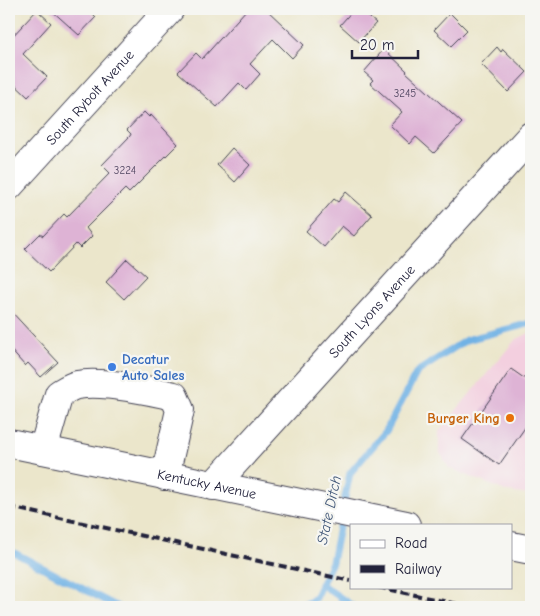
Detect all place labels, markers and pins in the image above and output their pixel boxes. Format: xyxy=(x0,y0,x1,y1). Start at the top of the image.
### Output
place label: Decatur Auto Sales xyxy=(122,351,184,384)
marker: Decatur Auto Sales xyxy=(106,361,118,373)
place label: Burger King xyxy=(427,410,500,427)
marker: Burger King xyxy=(504,412,516,424)

